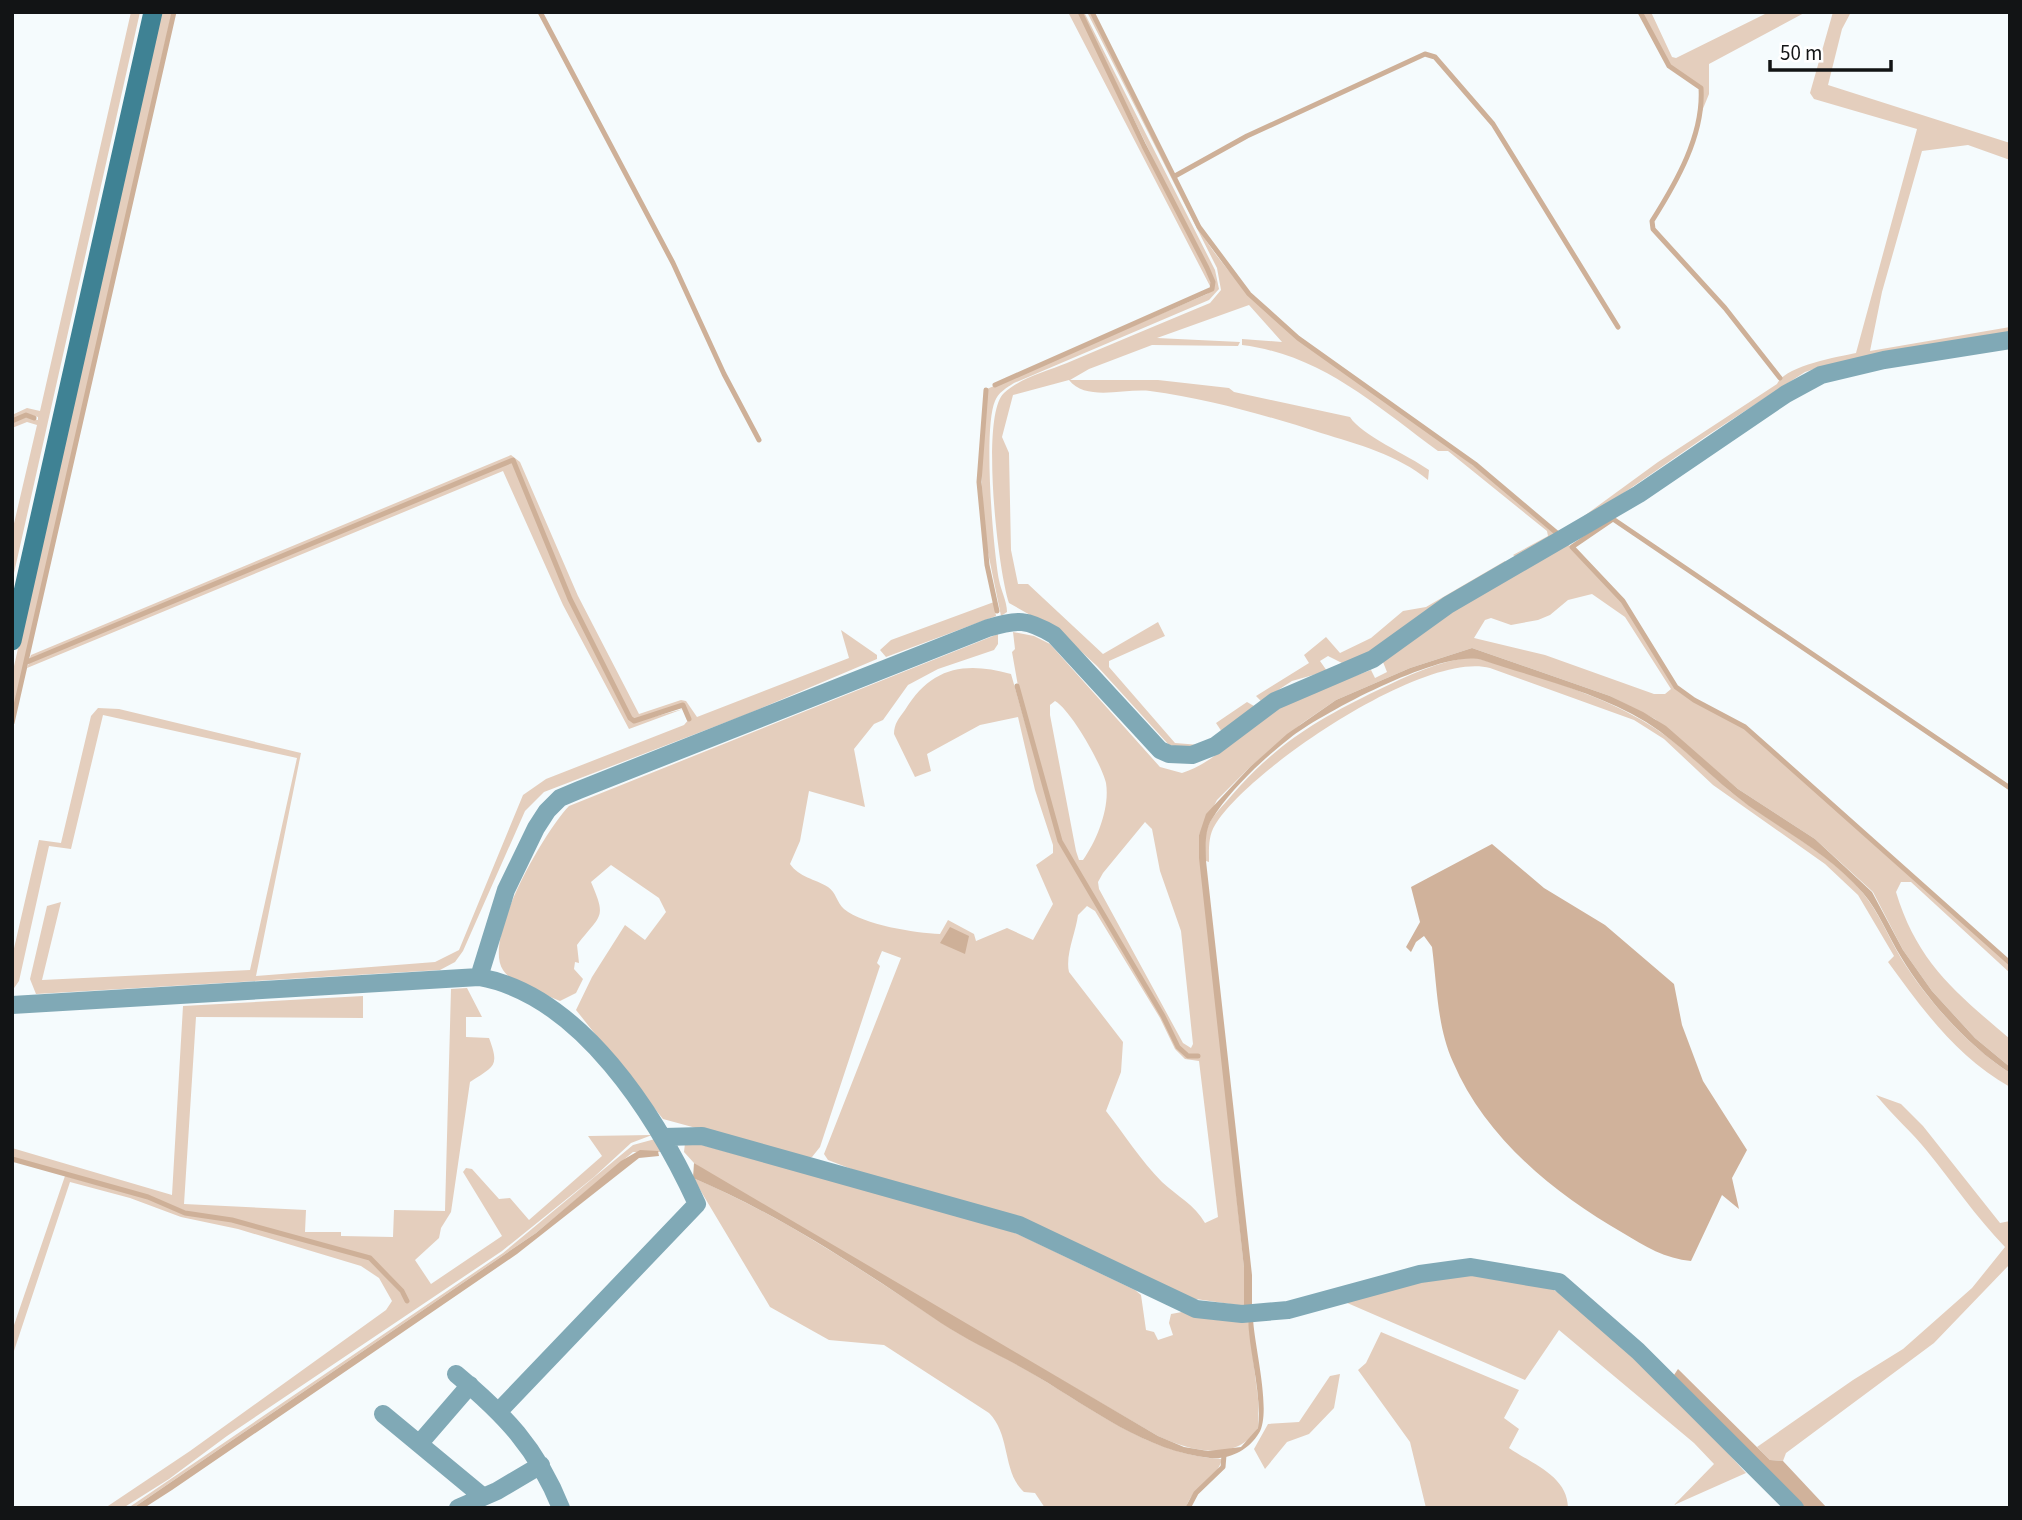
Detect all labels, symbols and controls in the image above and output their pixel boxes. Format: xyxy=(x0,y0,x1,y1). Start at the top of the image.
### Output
scale bar xyxy=(1770,28,1891,72)
text: 50 m xyxy=(1780,38,1822,68)

